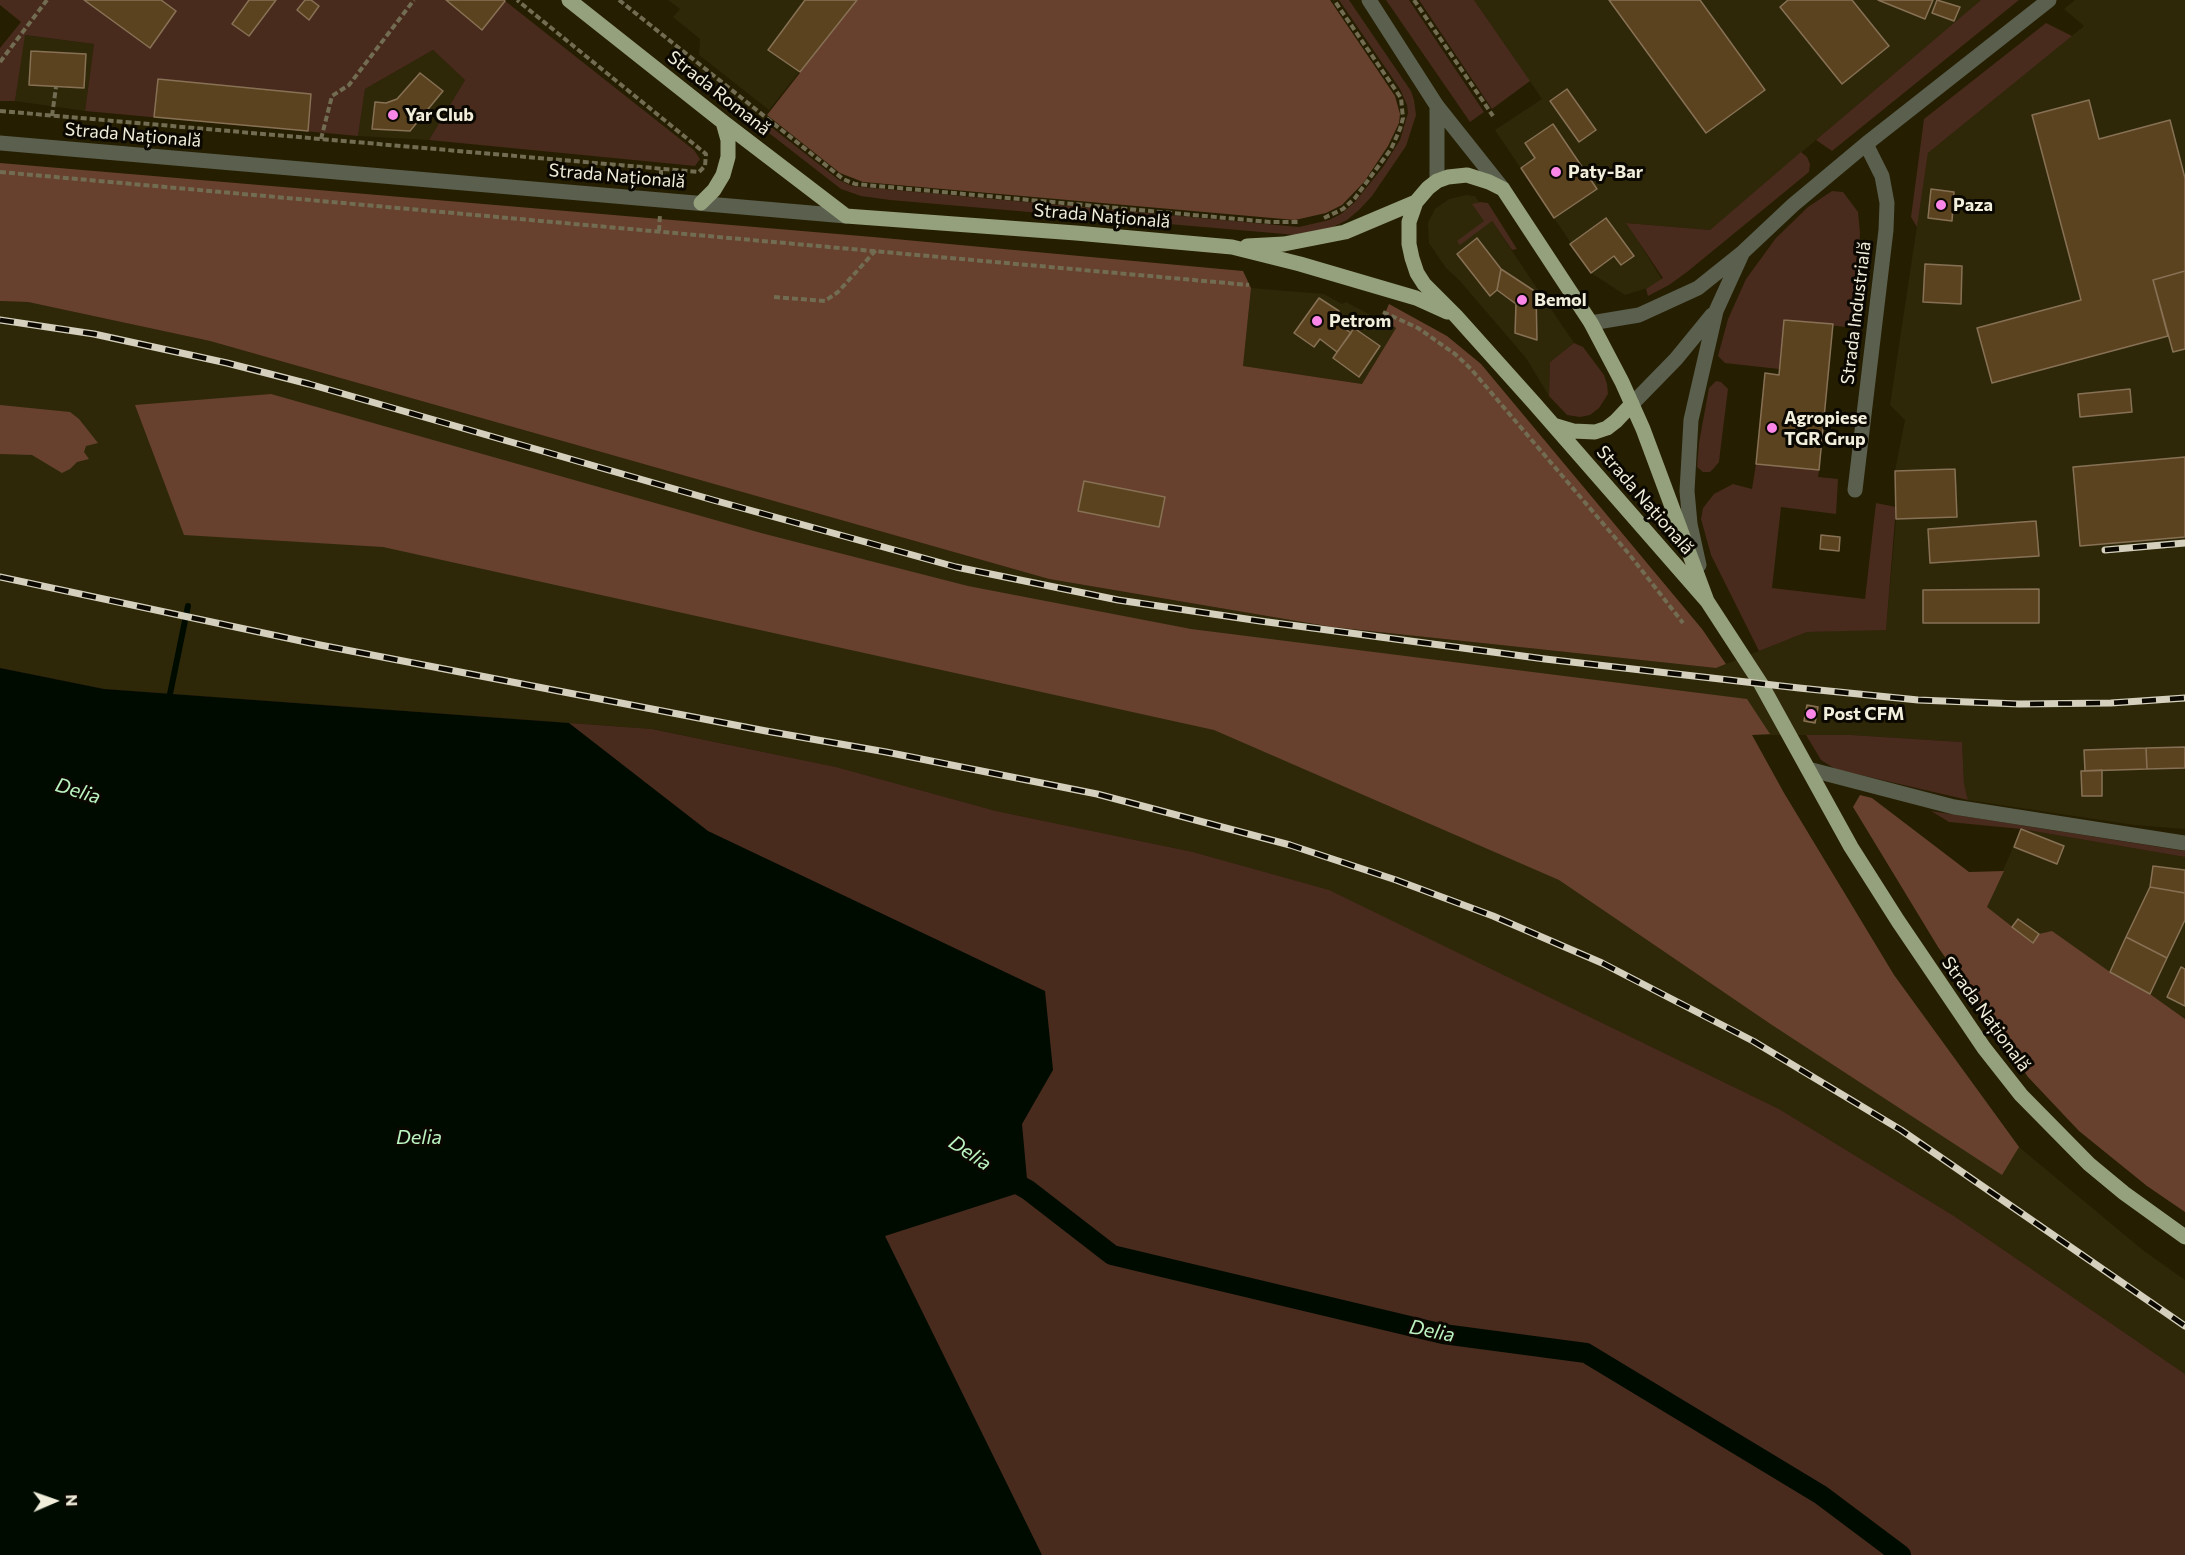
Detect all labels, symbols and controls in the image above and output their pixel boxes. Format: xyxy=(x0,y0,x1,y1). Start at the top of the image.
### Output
street label: Strada Romană xyxy=(663,46,775,140)
place label: Yar Club xyxy=(405,104,474,126)
marker: Yar Club xyxy=(386,108,400,122)
street label: Strada Națională xyxy=(64,118,202,152)
street label: Strada Națională xyxy=(548,159,686,193)
place label: Paty-Bar xyxy=(1568,161,1643,183)
marker: Paty-Bar xyxy=(1549,165,1563,179)
place label: Paza xyxy=(1953,194,1993,216)
marker: Paza xyxy=(1934,198,1948,212)
street label: Strada Națională xyxy=(1033,199,1171,233)
street label: Strada Industrială xyxy=(1837,240,1875,386)
place label: Bemol xyxy=(1534,289,1587,311)
marker: Bemol xyxy=(1515,293,1529,307)
place label: Petrom xyxy=(1329,310,1391,332)
marker: Petrom xyxy=(1310,314,1324,328)
place label: Agropiese TGR Grup xyxy=(1784,407,1867,450)
marker: Agropiese TGR Grup xyxy=(1765,421,1779,435)
street label: Strada Națională xyxy=(1592,441,1698,559)
place label: Post CFM xyxy=(1823,703,1904,725)
marker: Post CFM xyxy=(1804,707,1818,721)
water label: Delia xyxy=(53,773,103,809)
street label: Strada Națională xyxy=(1937,952,2035,1076)
water label: Delia xyxy=(396,1125,442,1149)
water label: Delia xyxy=(944,1130,996,1176)
water label: Delia xyxy=(1407,1315,1457,1347)
north arrow xyxy=(24,1471,84,1531)
text: N xyxy=(63,1494,82,1507)

